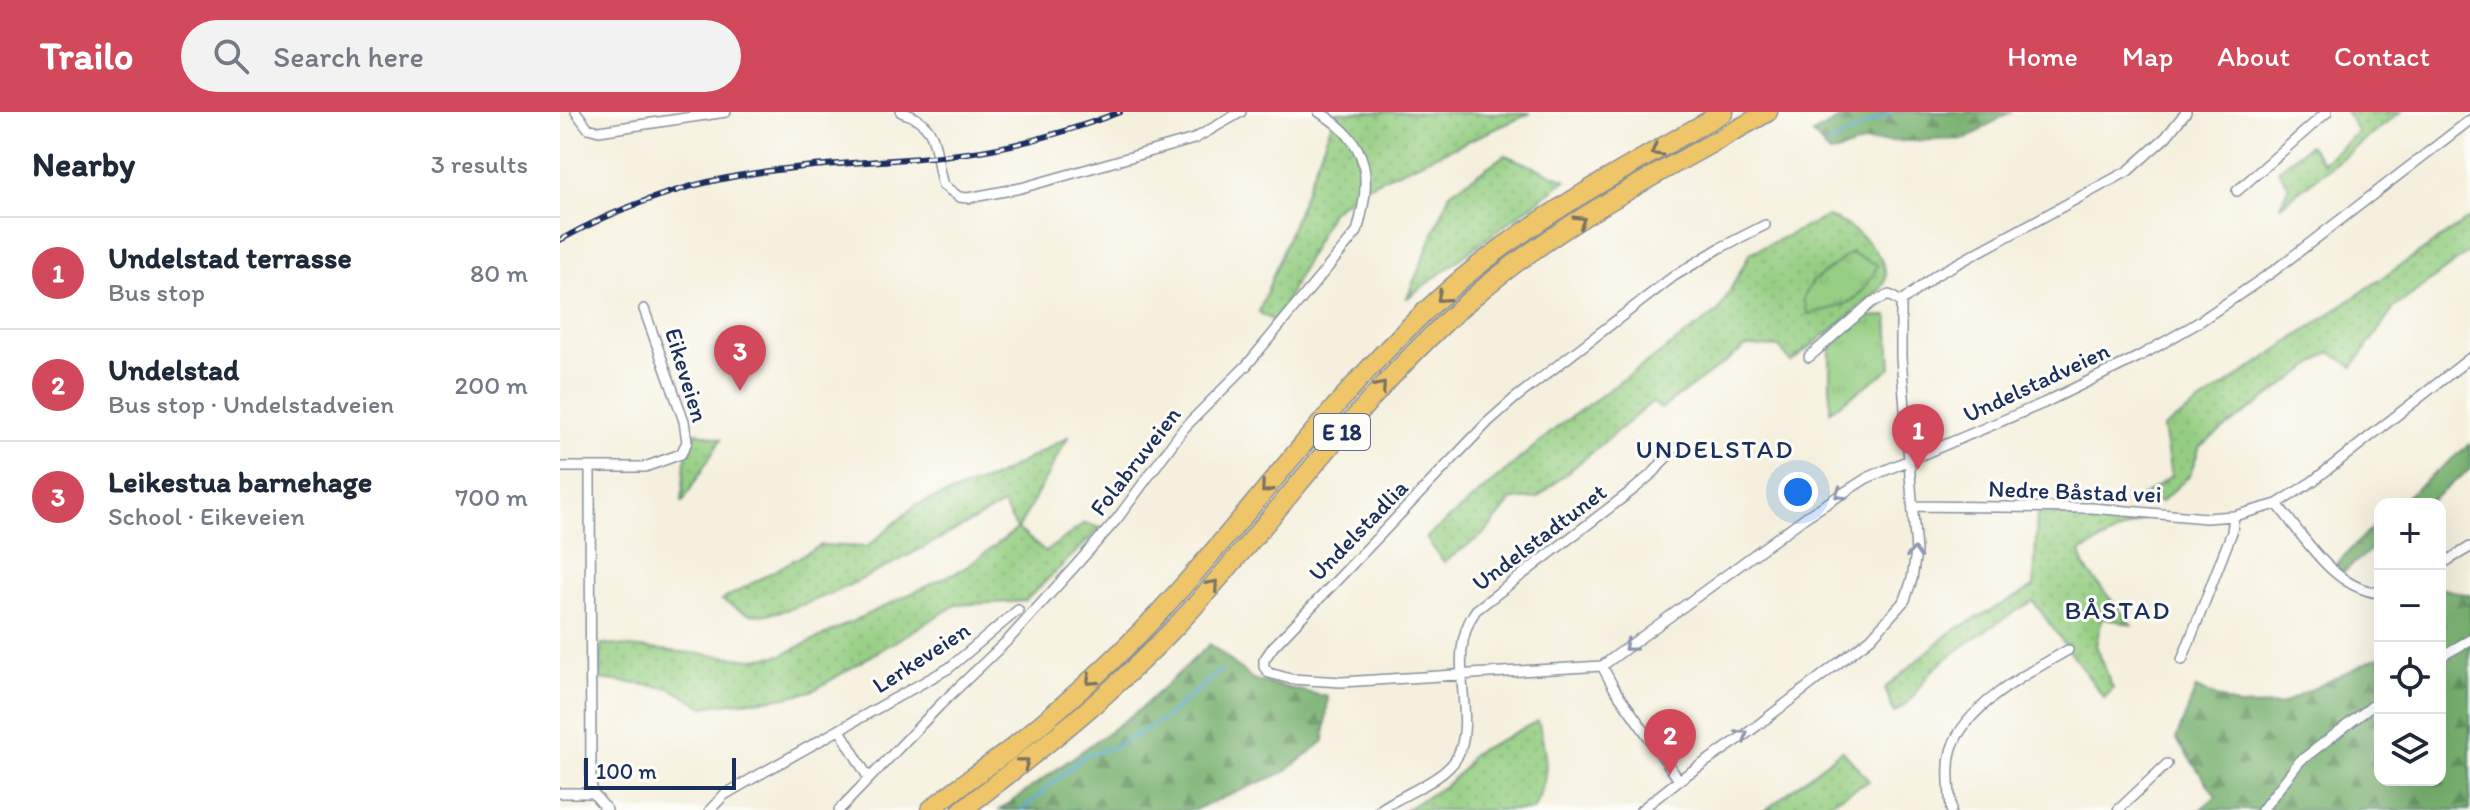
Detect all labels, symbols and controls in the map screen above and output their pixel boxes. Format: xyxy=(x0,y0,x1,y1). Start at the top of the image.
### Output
search box xyxy=(181,20,741,92)
text: Trailo xyxy=(40,33,133,79)
icon: search xyxy=(209,34,253,78)
text: Search here xyxy=(273,38,424,75)
text: Home xyxy=(2007,39,2078,73)
text: Map xyxy=(2122,39,2173,73)
text: About xyxy=(2217,39,2290,73)
text: Contact xyxy=(2334,39,2430,73)
one-way arrow xyxy=(1650,141,1664,156)
text: Nearby xyxy=(32,144,135,185)
text: 3 results xyxy=(431,148,528,180)
one-way arrow xyxy=(1571,215,1586,230)
text: Undelstad terrasse xyxy=(108,239,352,276)
text: 1 xyxy=(52,257,64,289)
text: 80 m xyxy=(470,257,528,289)
text: Bus stop xyxy=(108,276,205,308)
one-way arrow xyxy=(1436,287,1451,302)
street label: Eikeveien xyxy=(659,324,715,426)
pin: 3 xyxy=(714,325,766,391)
street label: Undelstadveien xyxy=(1958,335,2114,429)
text: Undelstad xyxy=(108,351,239,388)
text: 2 xyxy=(51,369,65,401)
text: 200 m xyxy=(455,369,528,401)
one-way arrow xyxy=(1371,381,1386,396)
text: Bus stop · Undelstadveien xyxy=(108,388,394,420)
street label: Folabruveien xyxy=(1083,400,1187,521)
pin: 1 xyxy=(1892,404,1944,470)
road number: E 18 xyxy=(1314,414,1370,450)
district label: UNDELSTAD xyxy=(1635,433,1795,465)
text: Leikestua barnehage xyxy=(108,463,372,500)
your location xyxy=(1778,472,1818,512)
street label: Undelstadlia xyxy=(1302,473,1414,587)
street label: Nedre Båstad vei xyxy=(1988,473,2162,509)
street label: Undelstadtunet xyxy=(1466,477,1612,597)
one-way arrow xyxy=(1261,479,1276,494)
text: 3 xyxy=(51,481,65,513)
text: 700 m xyxy=(455,481,528,513)
one-way arrow xyxy=(1835,484,1849,499)
map controls xyxy=(2374,498,2446,786)
button: + xyxy=(2374,498,2446,570)
text: School · Eikeveien xyxy=(108,500,305,532)
one-way arrow xyxy=(1906,546,1923,559)
button: − xyxy=(2374,570,2446,642)
one-way arrow xyxy=(1203,580,1218,595)
district label: BÅSTAD xyxy=(2064,594,2172,626)
street label: Lerkeveien xyxy=(867,615,976,699)
one-way arrow xyxy=(1624,636,1638,651)
button: locate xyxy=(2374,642,2446,714)
one-way arrow xyxy=(1086,670,1100,685)
pin: 2 xyxy=(1644,709,1696,775)
button: layers xyxy=(2374,714,2446,786)
one-way arrow xyxy=(1735,731,1749,745)
scale bar xyxy=(584,754,736,790)
text: 100 m xyxy=(596,758,657,785)
one-way arrow xyxy=(1015,758,1030,772)

